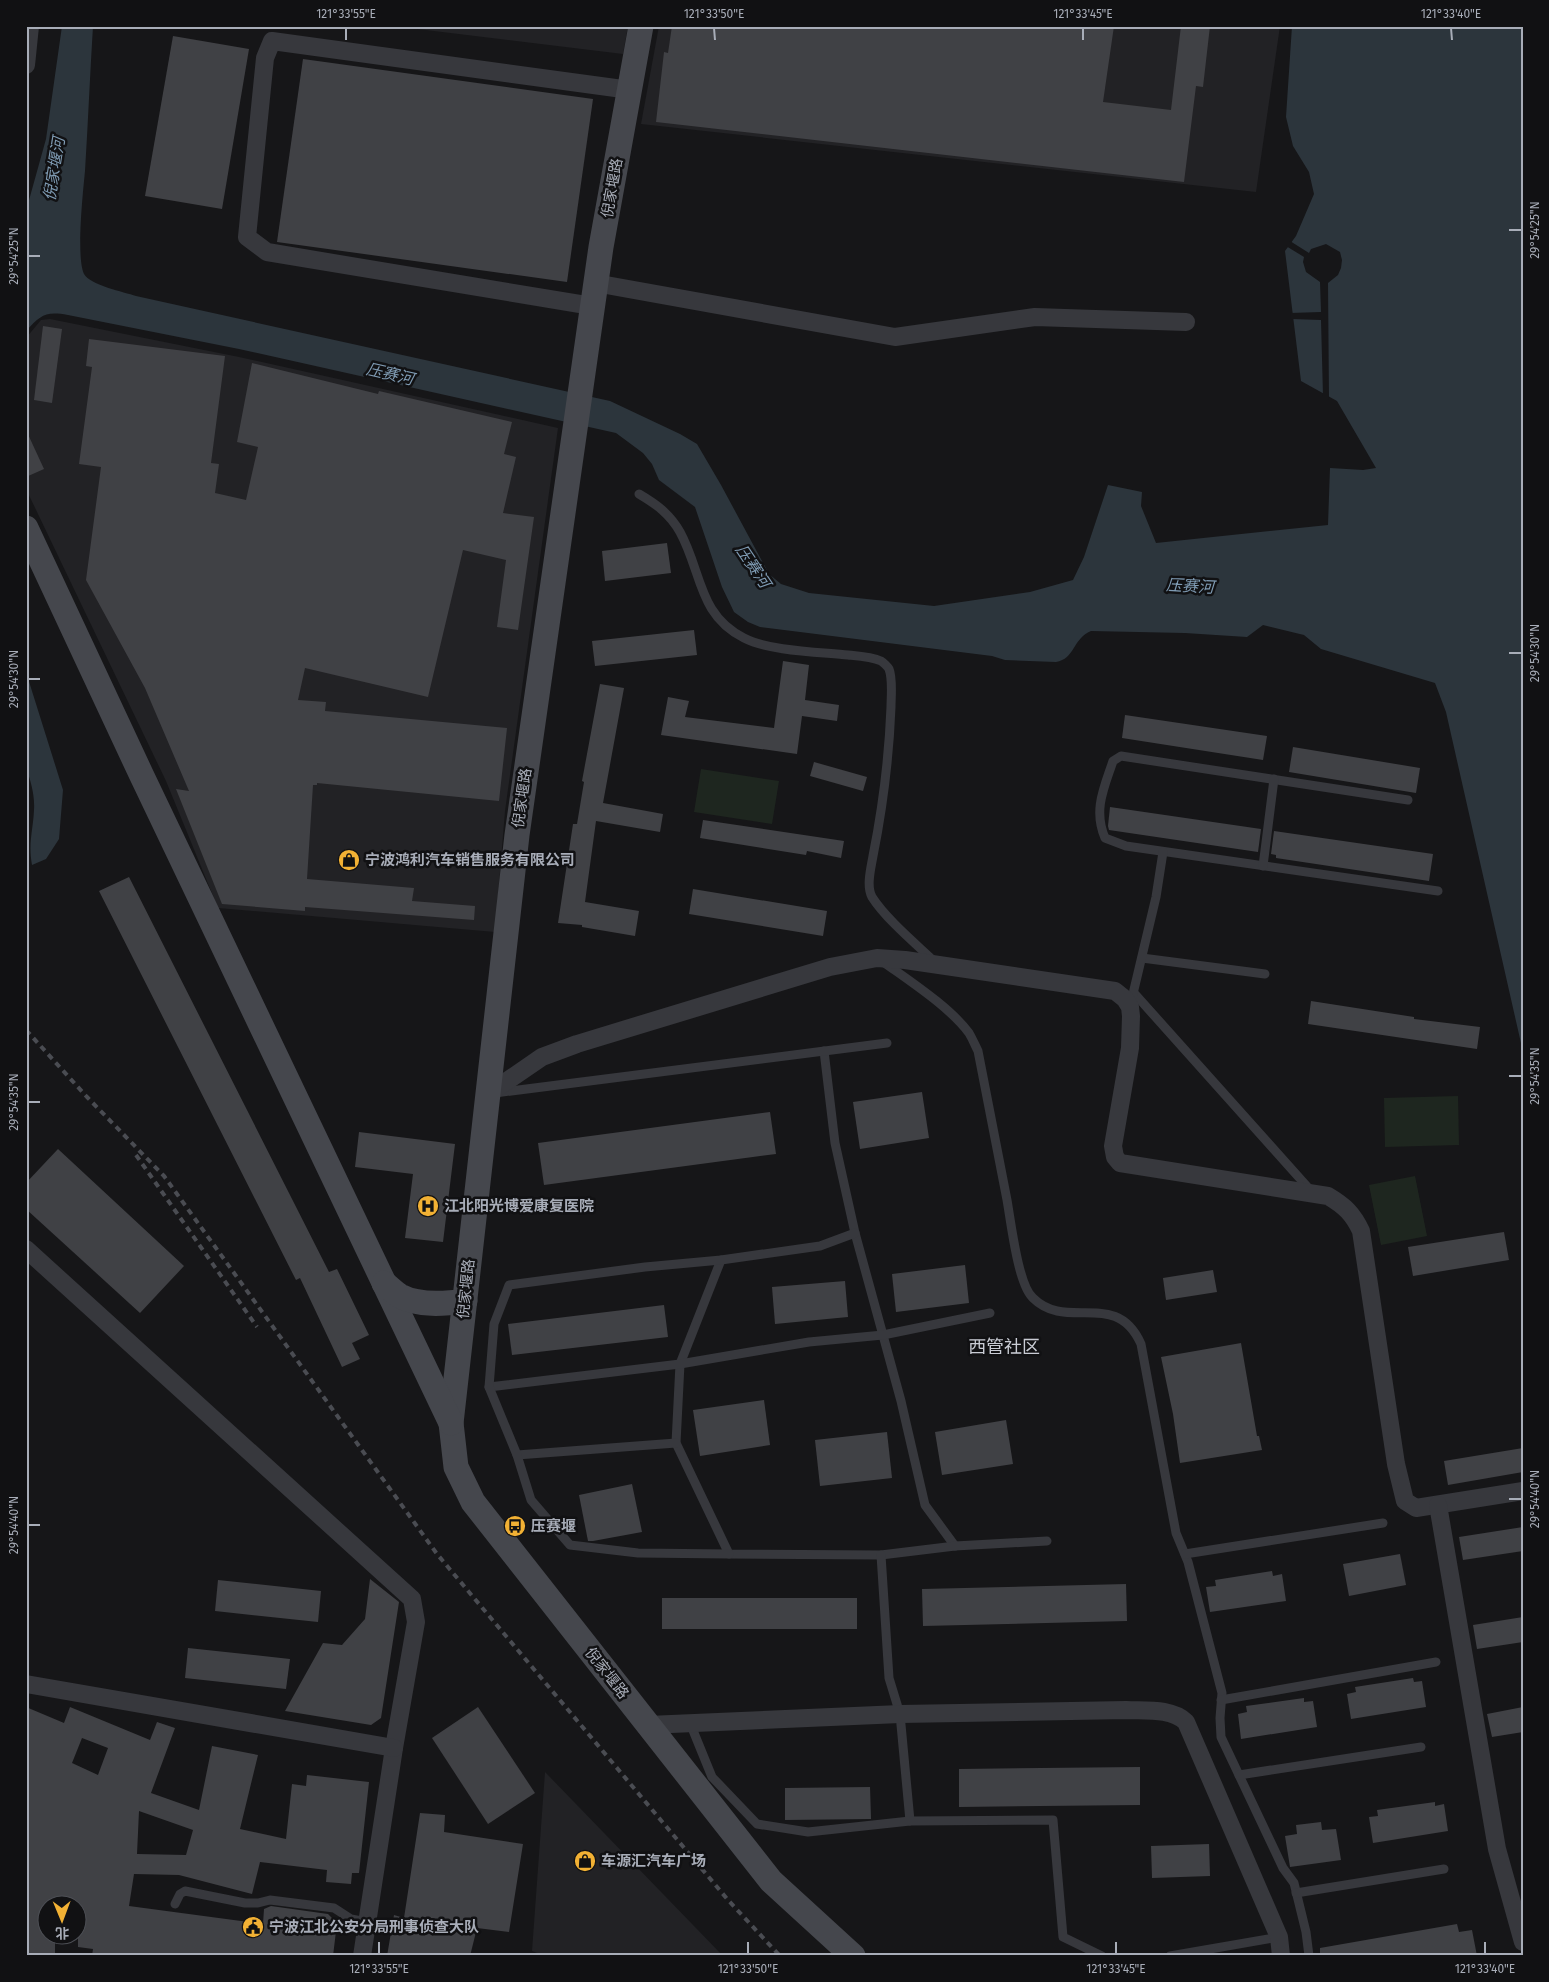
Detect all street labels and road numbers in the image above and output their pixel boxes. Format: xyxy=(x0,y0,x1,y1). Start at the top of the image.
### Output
street label: 倪家堰路 xyxy=(598,157,626,219)
street label: 倪家堰路 xyxy=(509,767,535,829)
street label: 倪家堰路 xyxy=(454,1258,478,1320)
street label: 倪家堰路 xyxy=(581,1644,633,1702)

